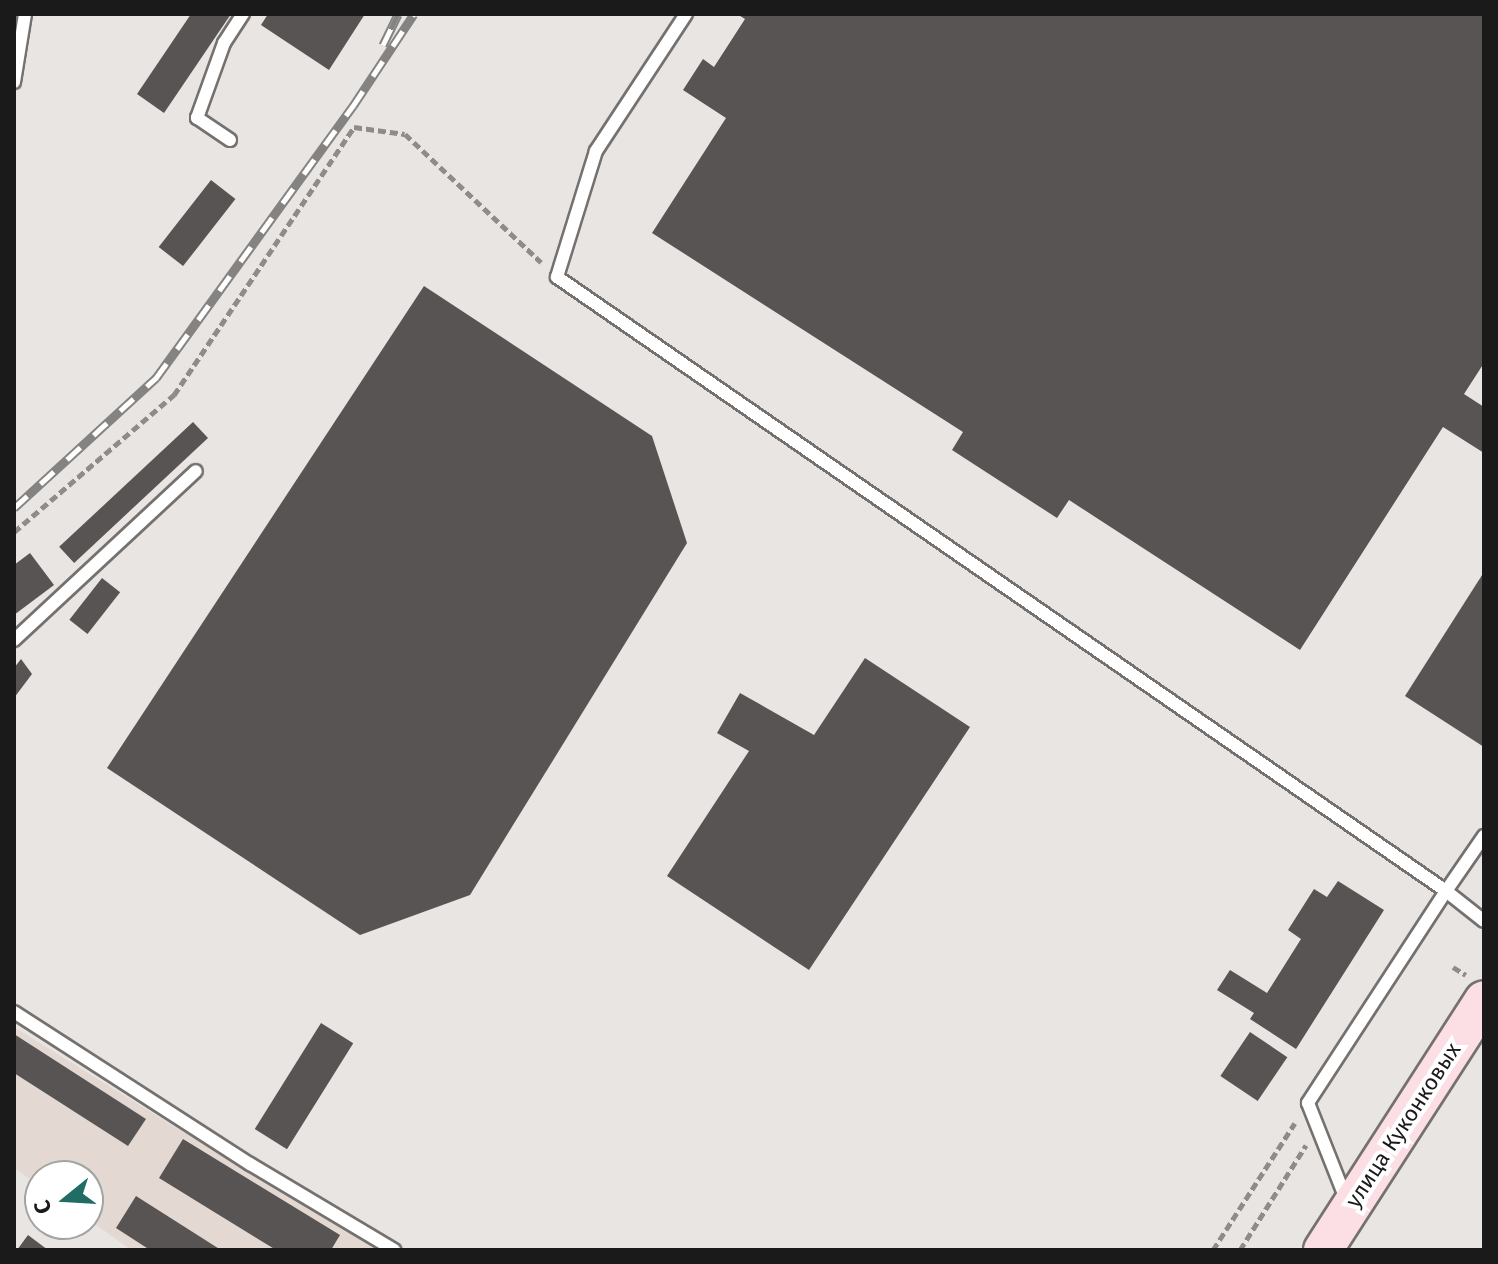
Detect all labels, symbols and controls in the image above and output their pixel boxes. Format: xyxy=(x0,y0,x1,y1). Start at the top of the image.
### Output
street label: улица Куконковых xyxy=(1340,1038,1466,1212)
north arrow xyxy=(24,1160,104,1240)
text: С xyxy=(28,1197,57,1217)

